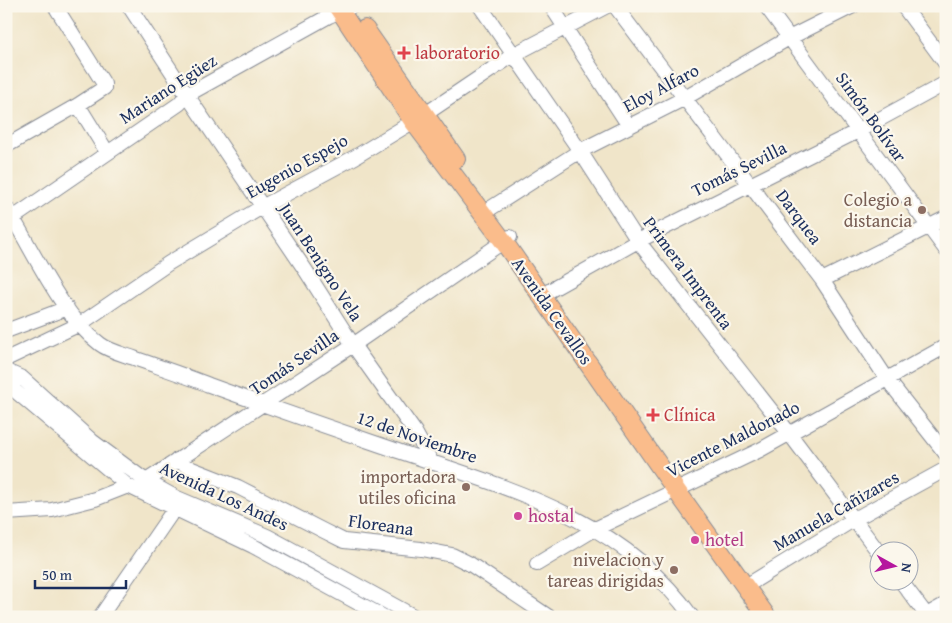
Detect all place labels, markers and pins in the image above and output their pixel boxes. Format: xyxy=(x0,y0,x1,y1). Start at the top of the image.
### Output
place label: laboratorio xyxy=(415,39,500,66)
marker: laboratorio xyxy=(397,46,411,60)
place label: Colegio a distancia xyxy=(844,186,912,234)
marker: Colegio a distancia xyxy=(916,204,928,216)
place label: Clínica xyxy=(664,401,716,428)
marker: Clínica xyxy=(646,408,660,422)
place label: importadora utiles oficina xyxy=(359,463,456,511)
marker: importadora utiles oficina xyxy=(460,481,472,493)
place label: hostal xyxy=(528,502,574,529)
marker: hostal xyxy=(512,510,524,522)
place label: hotel xyxy=(705,526,744,553)
marker: hotel xyxy=(689,534,701,546)
place label: nivelacion y tareas dirigidas xyxy=(548,546,664,594)
marker: nivelacion y tareas dirigidas xyxy=(668,564,680,576)

